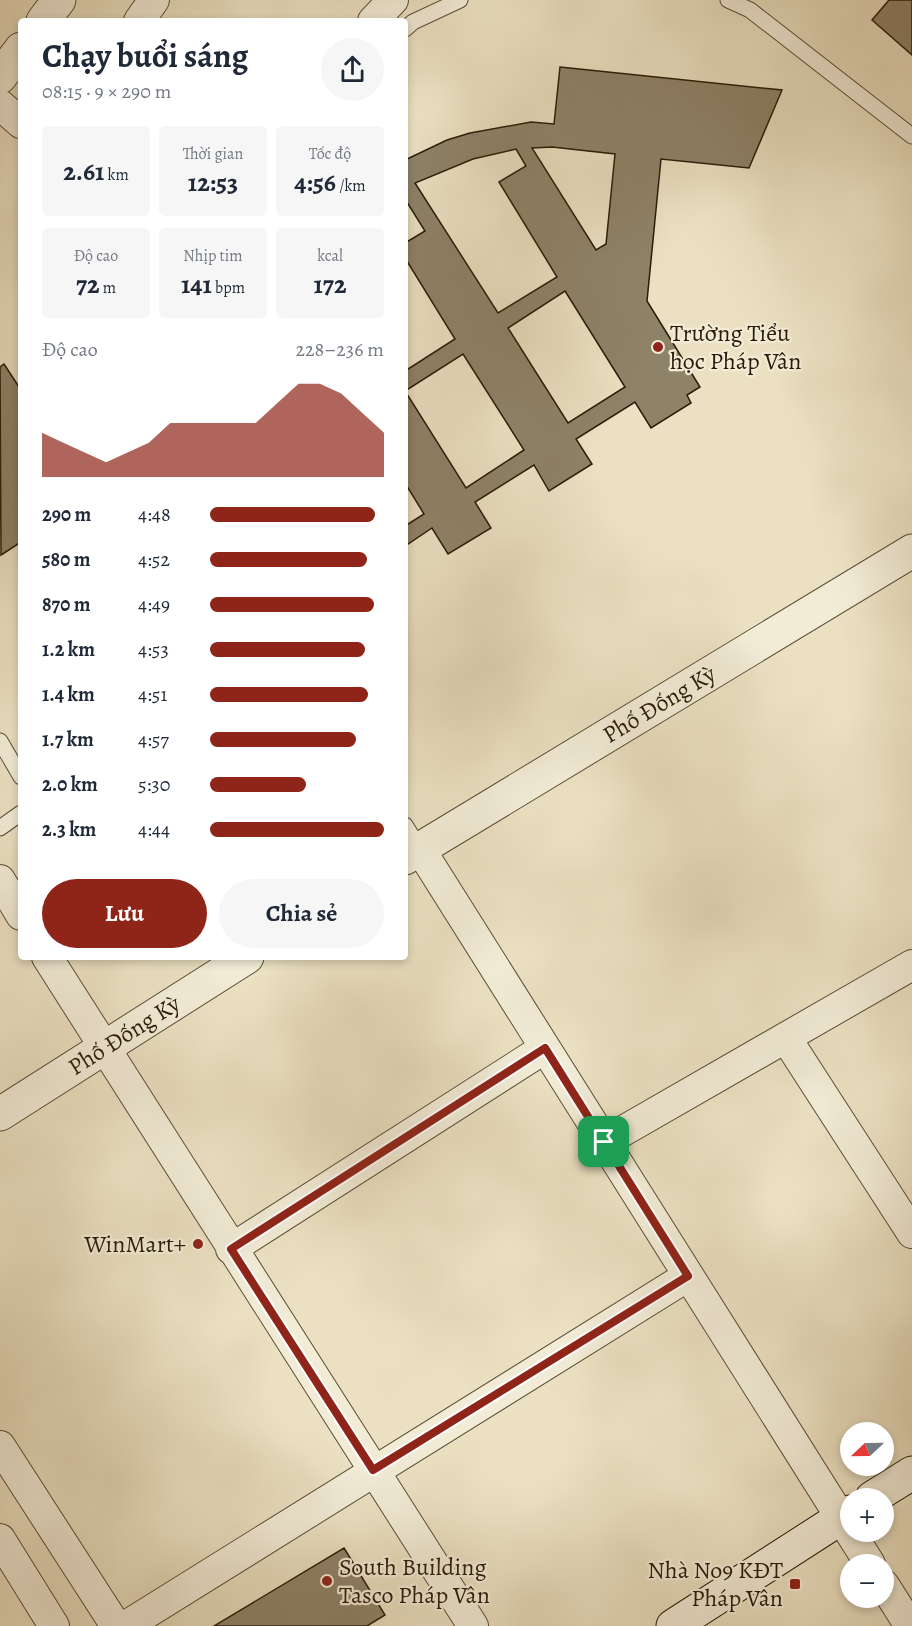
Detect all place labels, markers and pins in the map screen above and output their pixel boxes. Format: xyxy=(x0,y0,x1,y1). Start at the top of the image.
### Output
place label: Trường Tiểu học Pháp Vân xyxy=(670,317,801,377)
marker: Trường Tiểu học Pháp Vân xyxy=(651,340,665,354)
pin xyxy=(578,1116,629,1167)
place label: WinMart+ xyxy=(83,1228,186,1260)
marker: WinMart+ xyxy=(191,1237,205,1251)
place label: South Building Tasco Pháp Vân xyxy=(339,1551,490,1611)
place label: Nhà No9 KĐT Pháp Vân xyxy=(648,1554,783,1614)
marker: South Building Tasco Pháp Vân xyxy=(320,1574,334,1588)
marker: Nhà No9 KĐT Pháp Vân xyxy=(788,1577,802,1591)

